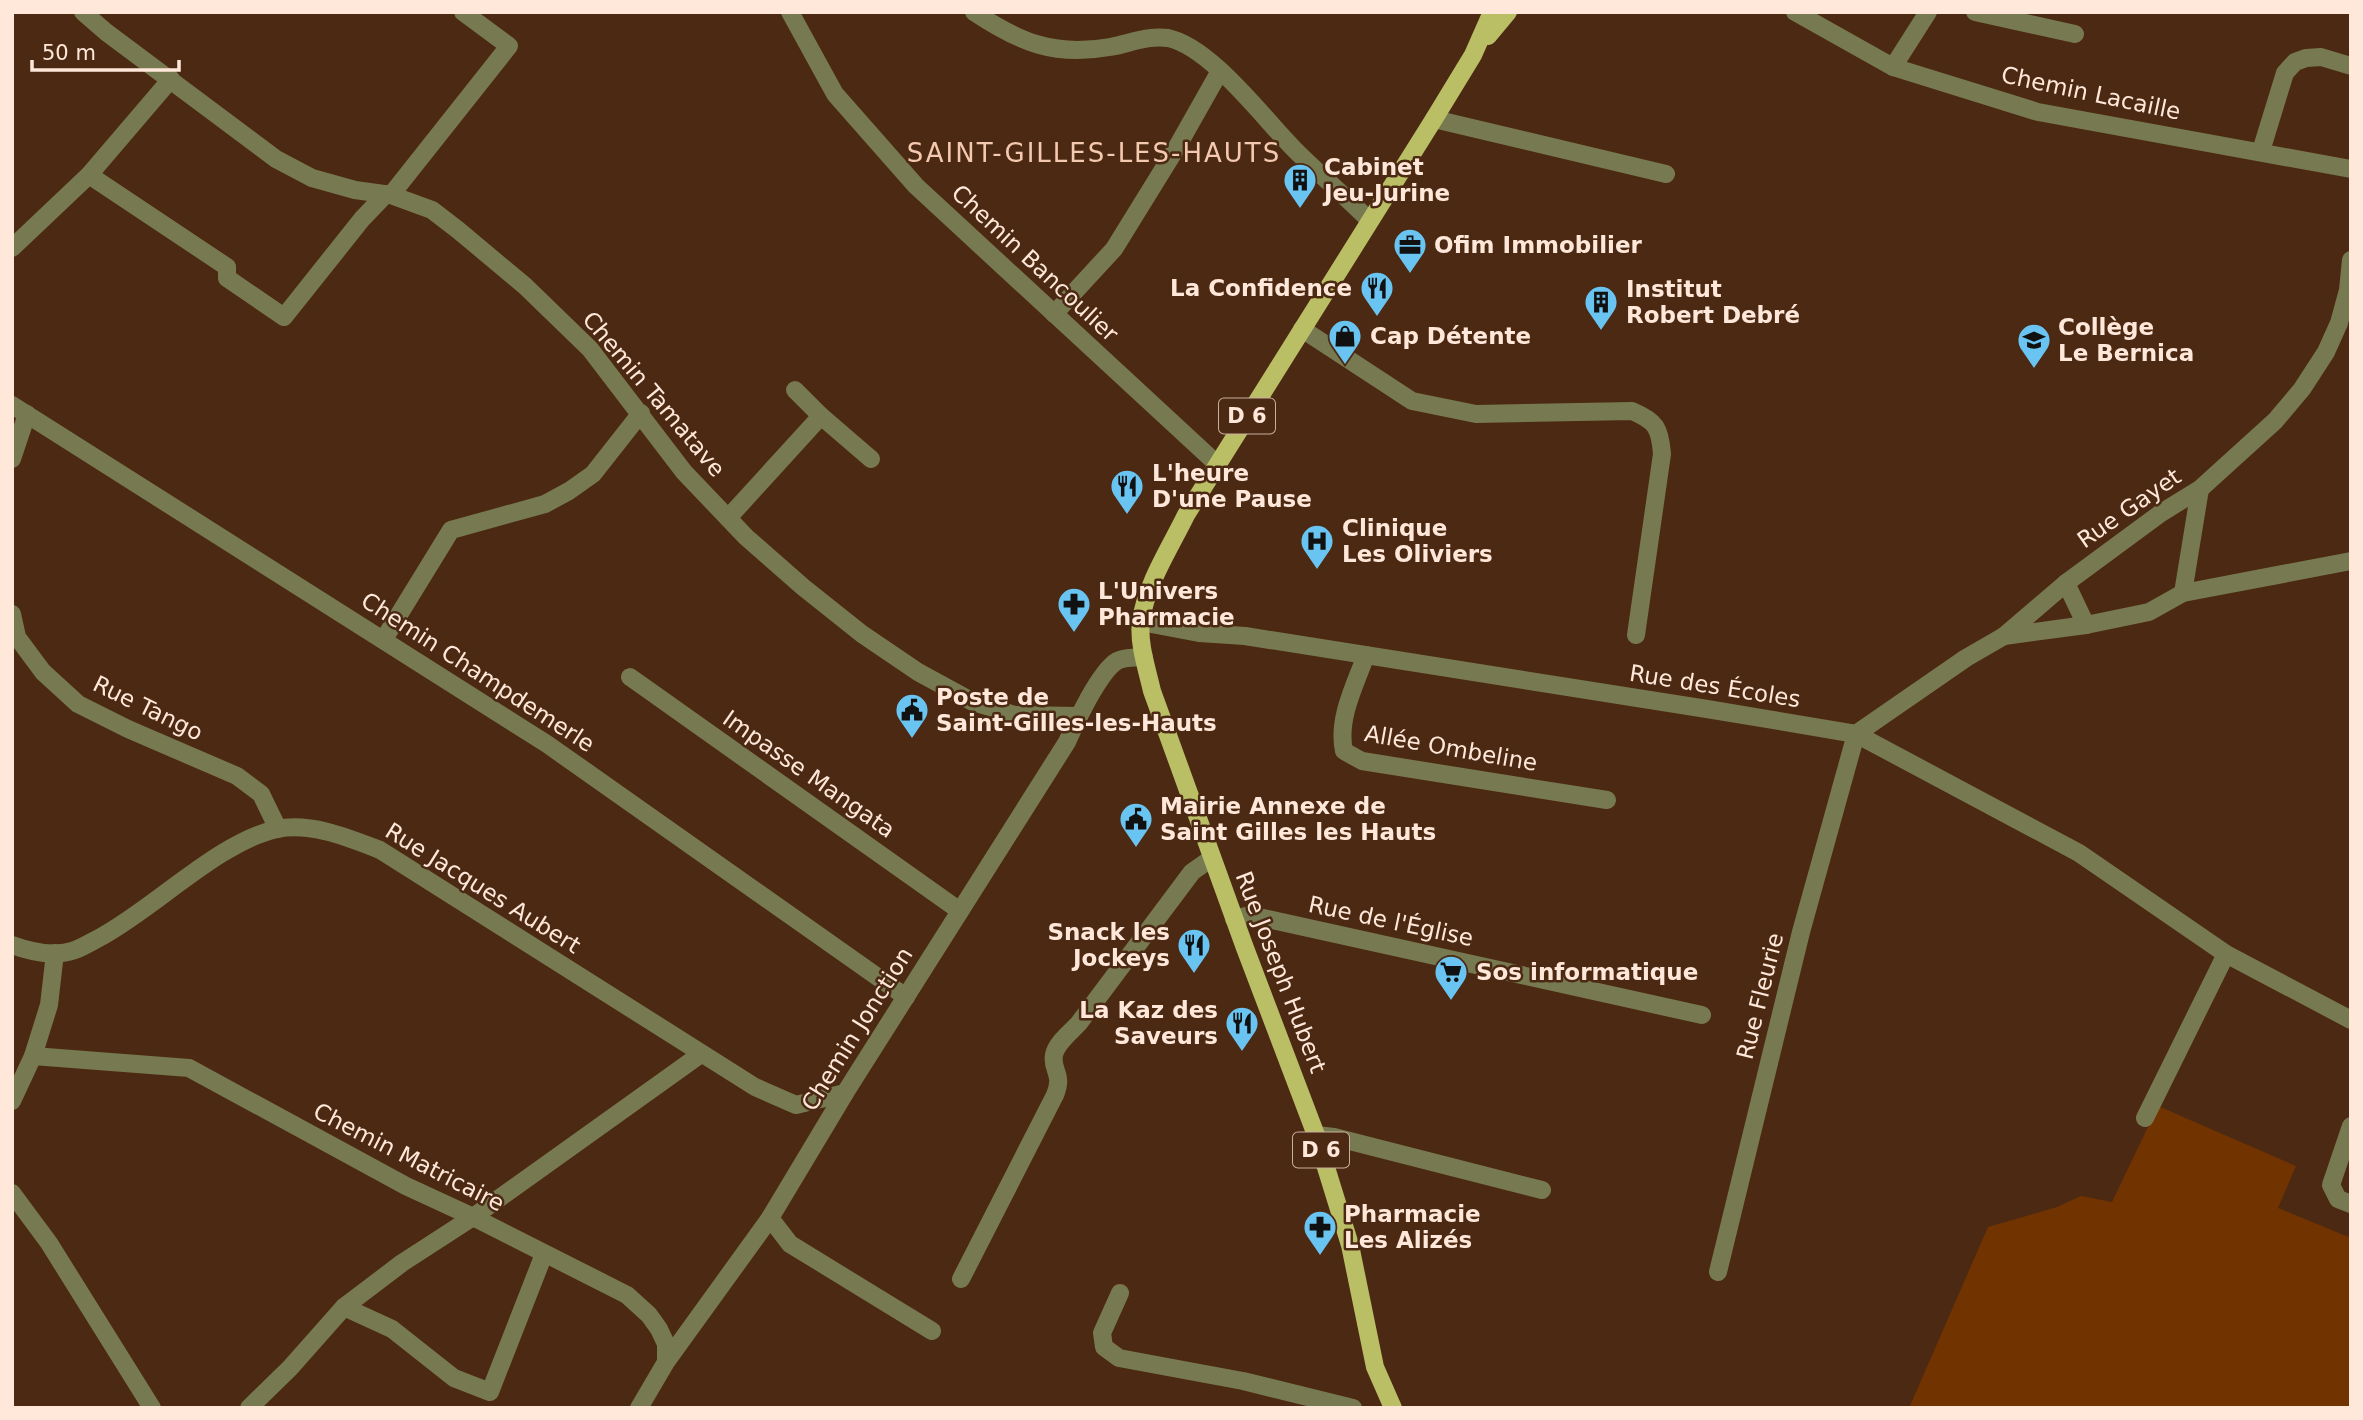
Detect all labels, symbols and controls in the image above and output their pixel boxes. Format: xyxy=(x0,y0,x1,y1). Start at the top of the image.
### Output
scale bar xyxy=(32,28,178,72)
text: 50 m xyxy=(42,41,96,65)
street label: Chemin Lacaille xyxy=(1999,61,2183,125)
district label: SAINT-GILLES-LES-HAUTS xyxy=(907,138,1281,168)
place label: Cabinet Jeu-Jurine xyxy=(1322,154,1450,206)
building icon: Cabinet Jeu-Jurine xyxy=(1281,161,1319,210)
street label: Chemin Bancoulier xyxy=(947,179,1124,347)
office icon: Ofim Immobilier xyxy=(1391,226,1429,275)
place label: Ofim Immobilier xyxy=(1434,232,1643,258)
restaurant icon: La Confidence xyxy=(1358,269,1396,318)
place label: La Confidence xyxy=(1170,275,1352,301)
place label: Institut Robert Debré xyxy=(1626,276,1800,328)
building icon: Institut Robert Debré xyxy=(1582,283,1620,332)
street label: Chemin Tamatave xyxy=(577,306,731,482)
place label: Collège Le Bernica xyxy=(2058,314,2194,366)
shop icon: Cap Détente xyxy=(1326,317,1364,366)
school or university icon: Collège Le Bernica xyxy=(2015,321,2053,370)
place label: Cap Détente xyxy=(1370,323,1531,349)
road number: D 6 xyxy=(1219,398,1275,434)
place label: L'heure D'une Pause xyxy=(1152,460,1312,512)
street label: Rue Gayet xyxy=(2073,463,2185,553)
restaurant icon: L'heure D'une Pause xyxy=(1108,467,1146,516)
place label: Clinique Les Oliviers xyxy=(1342,515,1493,567)
hospital icon: Clinique Les Oliviers xyxy=(1298,522,1336,571)
place label: L'Univers Pharmacie xyxy=(1098,578,1235,630)
pharmacy icon: L'Univers Pharmacie xyxy=(1055,585,1093,634)
street label: Chemin Champdemerle xyxy=(357,587,599,757)
street label: Rue des Écoles xyxy=(1628,659,1803,712)
street label: Rue Tango xyxy=(89,670,207,746)
place label: Poste de Saint-Gilles-les-Hauts xyxy=(936,684,1217,736)
public building icon: Poste de Saint-Gilles-les-Hauts xyxy=(893,691,931,740)
street label: Impasse Mangata xyxy=(718,705,900,843)
street label: Allée Ombeline xyxy=(1363,720,1539,776)
place label: Mairie Annexe de Saint Gilles les Hauts xyxy=(1160,793,1436,845)
public building icon: Mairie Annexe de Saint Gilles les Hauts xyxy=(1117,800,1155,849)
street label: Rue Jacques Aubert xyxy=(381,817,585,959)
street label: Rue Joseph Hubert xyxy=(1231,868,1331,1076)
street label: Rue de l'Église xyxy=(1306,890,1476,951)
place label: Snack les Jockeys xyxy=(1047,919,1170,971)
restaurant icon: Snack les Jockeys xyxy=(1175,926,1213,975)
street label: Rue Fleurie xyxy=(1732,930,1788,1062)
street label: Chemin Jonction xyxy=(796,943,918,1115)
supermarket icon: Sos informatique xyxy=(1432,953,1470,1002)
place label: Sos informatique xyxy=(1476,959,1698,985)
place label: La Kaz des Saveurs xyxy=(1079,997,1218,1049)
restaurant icon: La Kaz des Saveurs xyxy=(1223,1004,1261,1053)
street label: Chemin Matricaire xyxy=(309,1098,509,1216)
road number: D 6 xyxy=(1293,1132,1349,1168)
place label: Pharmacie Les Alizés xyxy=(1344,1201,1481,1253)
pharmacy icon: Pharmacie Les Alizés xyxy=(1301,1208,1339,1257)

